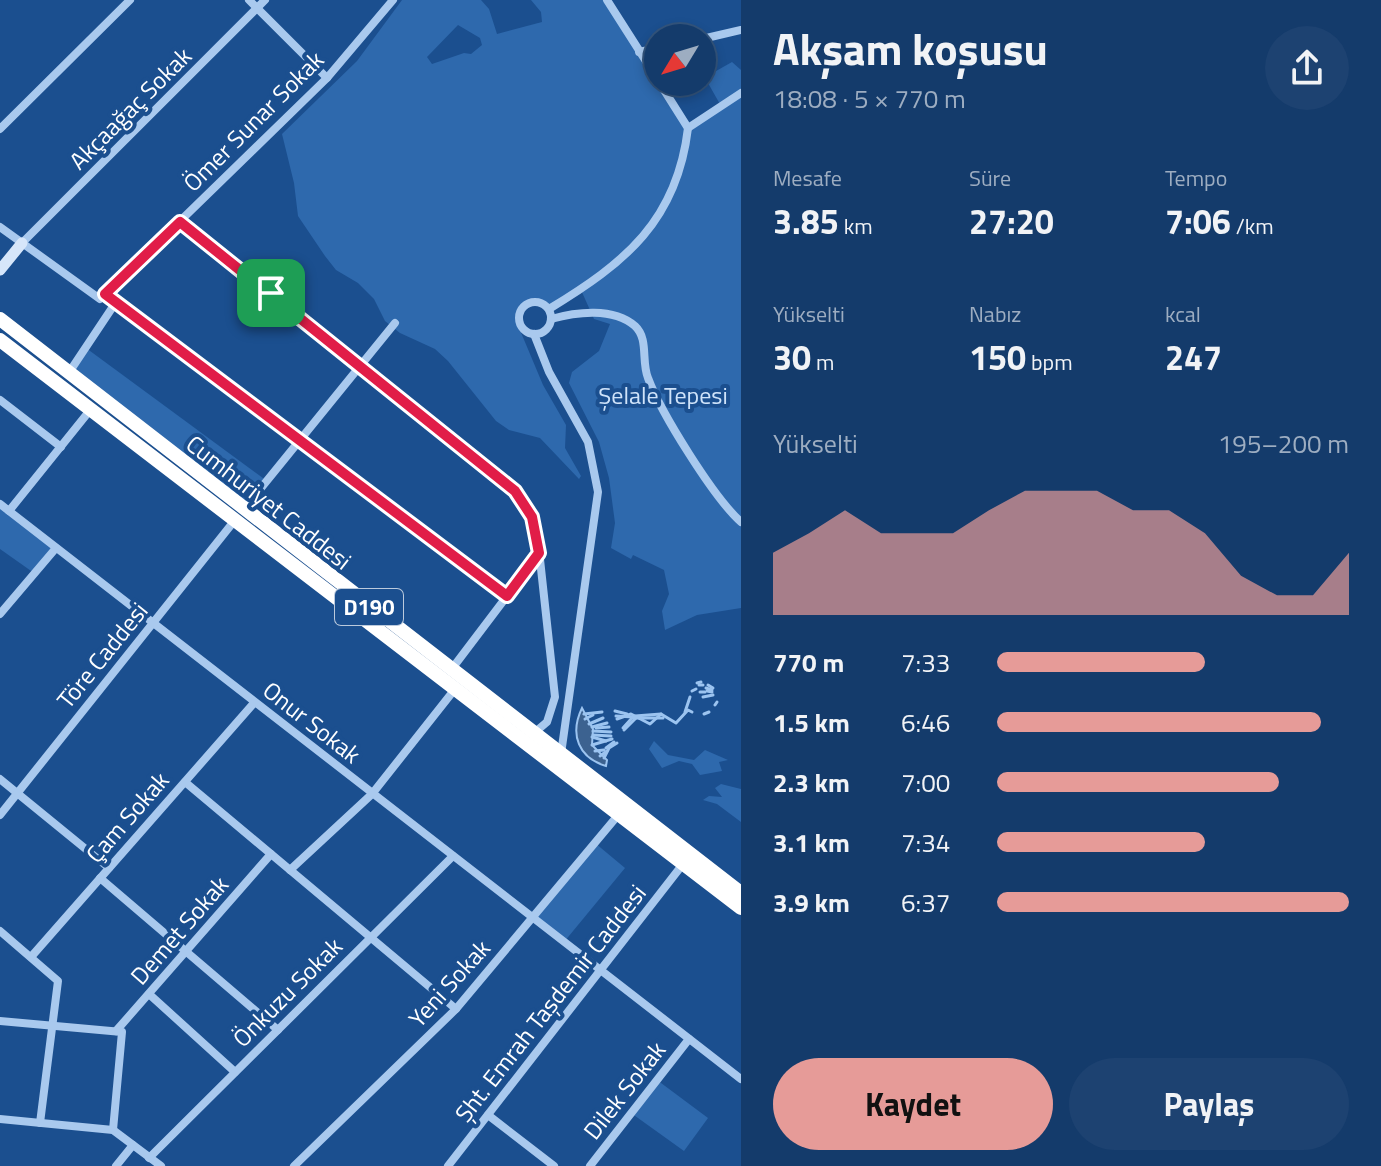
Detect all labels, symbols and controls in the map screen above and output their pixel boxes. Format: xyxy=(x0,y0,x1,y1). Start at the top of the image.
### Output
text: Akşam koşusu xyxy=(773,15,1048,82)
north arrow xyxy=(644,24,716,96)
map controls xyxy=(644,24,716,96)
button: share xyxy=(1265,26,1349,110)
street label: Akçaağaç Sokak xyxy=(60,38,200,178)
street label: Ömer Sunar Sokak xyxy=(174,42,332,200)
text: 18:08 · 5 × 770 m xyxy=(773,79,966,118)
text: Mesafe xyxy=(773,161,842,195)
text: Süre xyxy=(969,161,1011,195)
text: Tempo xyxy=(1165,161,1227,195)
text: 3.85 xyxy=(773,195,839,247)
text: 27:20 xyxy=(969,195,1054,247)
text: 7:06 xyxy=(1165,195,1231,247)
text: km xyxy=(839,209,873,243)
text: /km xyxy=(1231,209,1274,243)
pin xyxy=(237,259,305,327)
icon: arrive xyxy=(249,271,293,315)
text: Yükselti xyxy=(773,297,845,331)
text: Nabız xyxy=(969,297,1021,331)
text: kcal xyxy=(1165,297,1201,331)
text: 30 xyxy=(773,331,811,383)
text: 150 xyxy=(969,331,1026,383)
text: 247 xyxy=(1165,331,1222,383)
text: m xyxy=(811,345,834,379)
text: bpm xyxy=(1026,345,1073,379)
park label: Şelale Tepesi xyxy=(598,377,728,413)
text: Yükselti xyxy=(773,424,858,463)
text: 195–200 m xyxy=(1218,424,1349,463)
street label: Cumhuriyet Caddesi xyxy=(179,426,359,578)
road number: D190 xyxy=(335,589,403,625)
street label: Töre Caddesi xyxy=(48,594,156,716)
text: 770 m xyxy=(773,643,844,682)
text: 7:33 xyxy=(901,643,950,682)
street label: Onur Sokak xyxy=(255,672,369,772)
text: 1.5 km xyxy=(773,703,850,742)
text: 6:46 xyxy=(901,703,950,742)
street label: Çam Sokak xyxy=(77,763,177,871)
text: 2.3 km xyxy=(773,763,850,802)
text: 7:00 xyxy=(901,763,950,802)
text: 3.1 km xyxy=(773,823,850,862)
text: 7:34 xyxy=(901,823,950,862)
street label: Demet Sokak xyxy=(121,867,237,992)
street label: Şht. Emrah Taşdemir Caddesi xyxy=(446,876,654,1130)
text: 3.9 km xyxy=(773,883,850,922)
text: 6:37 xyxy=(901,883,950,922)
street label: Önkuzu Sokak xyxy=(224,929,350,1055)
street label: Yeni Sokak xyxy=(400,931,499,1035)
street label: Dilek Sokak xyxy=(574,1033,674,1147)
button: Kaydet xyxy=(773,1058,1053,1150)
button: Paylaş xyxy=(1069,1058,1349,1150)

